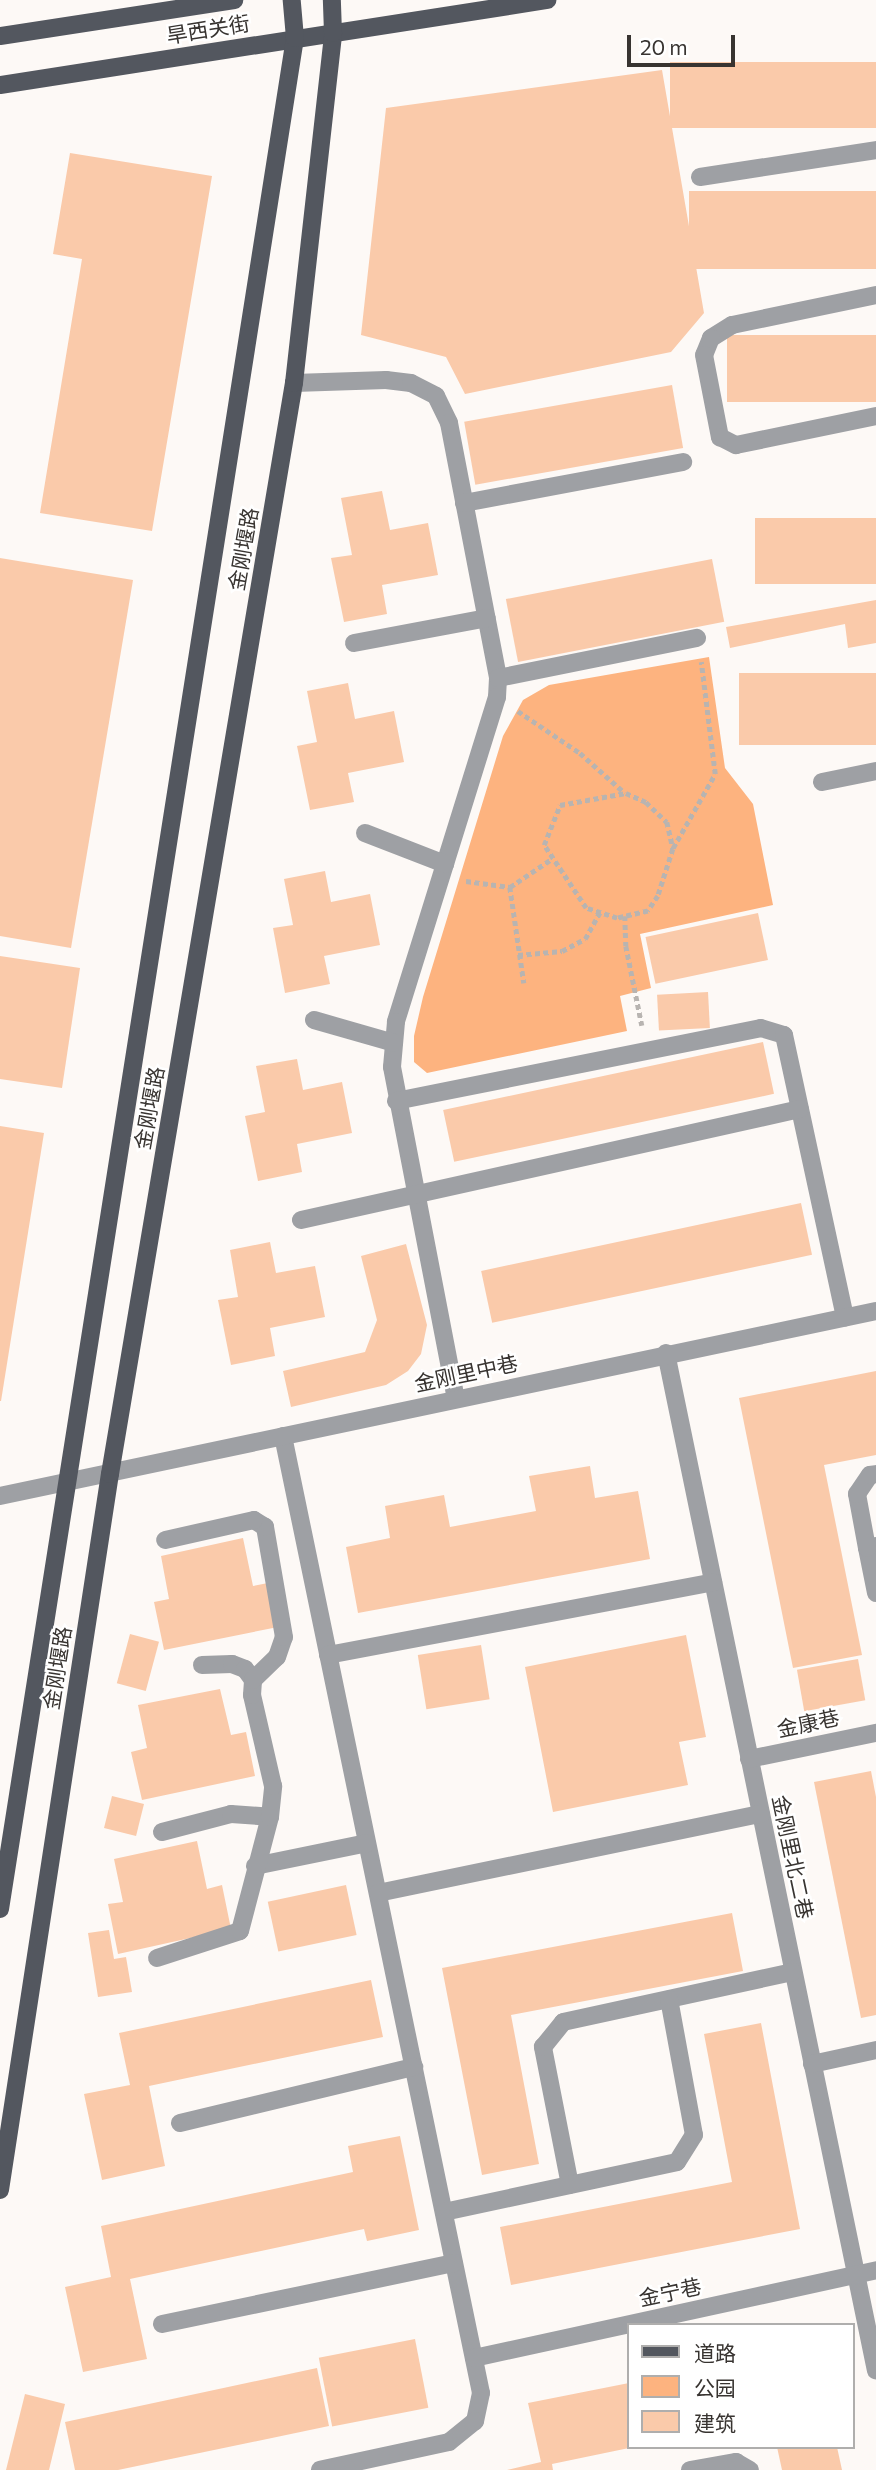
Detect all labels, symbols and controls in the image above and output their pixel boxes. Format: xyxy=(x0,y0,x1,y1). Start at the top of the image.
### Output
street label: 旱西关街 xyxy=(165,10,251,48)
scale bar xyxy=(631,21,740,65)
text: 20 m xyxy=(640,34,688,59)
street label: 金刚堰路 xyxy=(223,505,263,593)
street label: 金刚堰路 xyxy=(129,1064,169,1152)
street label: 金刚里中巷 xyxy=(412,1350,520,1396)
street label: 金刚堰路 xyxy=(38,1625,76,1711)
street label: 金康巷 xyxy=(775,1704,841,1742)
street label: 金刚里北二巷 xyxy=(768,1793,818,1921)
street label: 金宁巷 xyxy=(637,2273,703,2311)
legend xyxy=(628,2323,855,2449)
text: 道路 xyxy=(694,2340,736,2365)
text: 公园 xyxy=(694,2375,736,2400)
text: 建筑 xyxy=(694,2410,736,2435)

